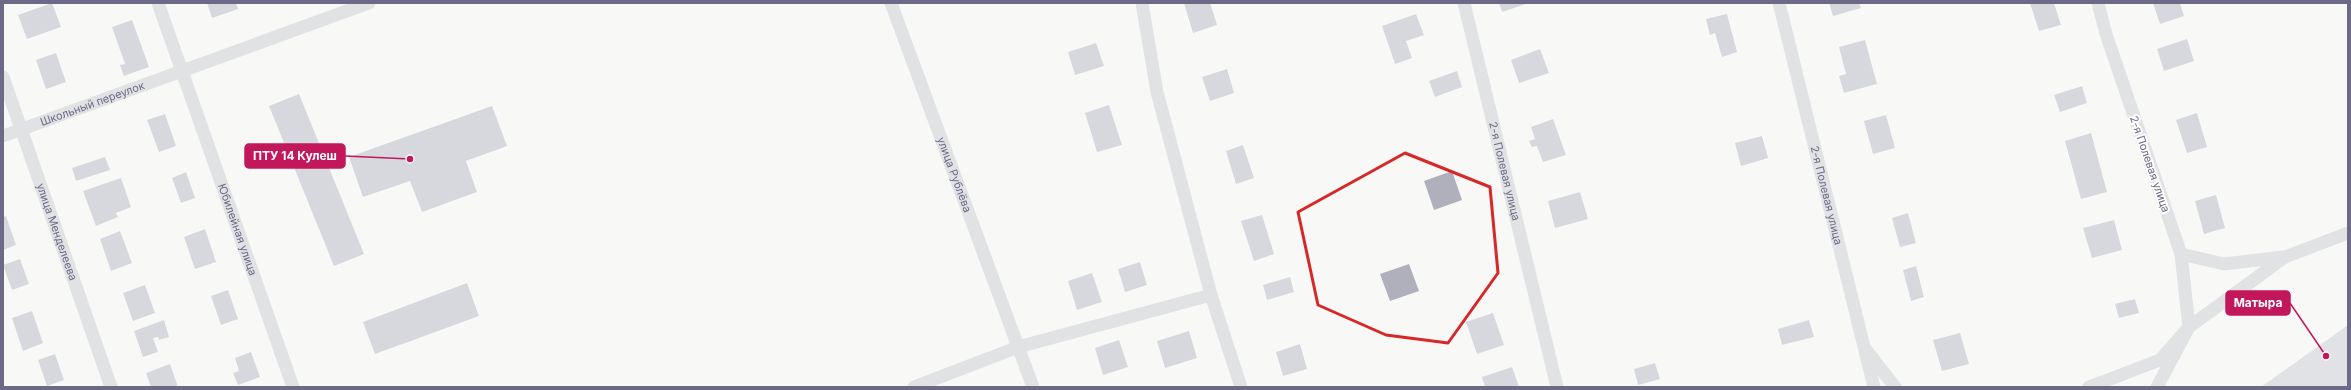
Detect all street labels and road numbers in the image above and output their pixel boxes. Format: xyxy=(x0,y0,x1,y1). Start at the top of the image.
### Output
street label: Школьный переулок xyxy=(38,78,146,129)
street label: 2-я Полевая улица xyxy=(2127,114,2173,214)
street label: 2-я Полевая улица xyxy=(1486,120,1523,222)
street label: улица Рублёва xyxy=(934,135,975,214)
street label: 2-я Полевая улица xyxy=(1808,144,1846,246)
street label: улица Менделеева xyxy=(34,181,80,282)
street label: Юбилейная улица xyxy=(215,181,260,277)

